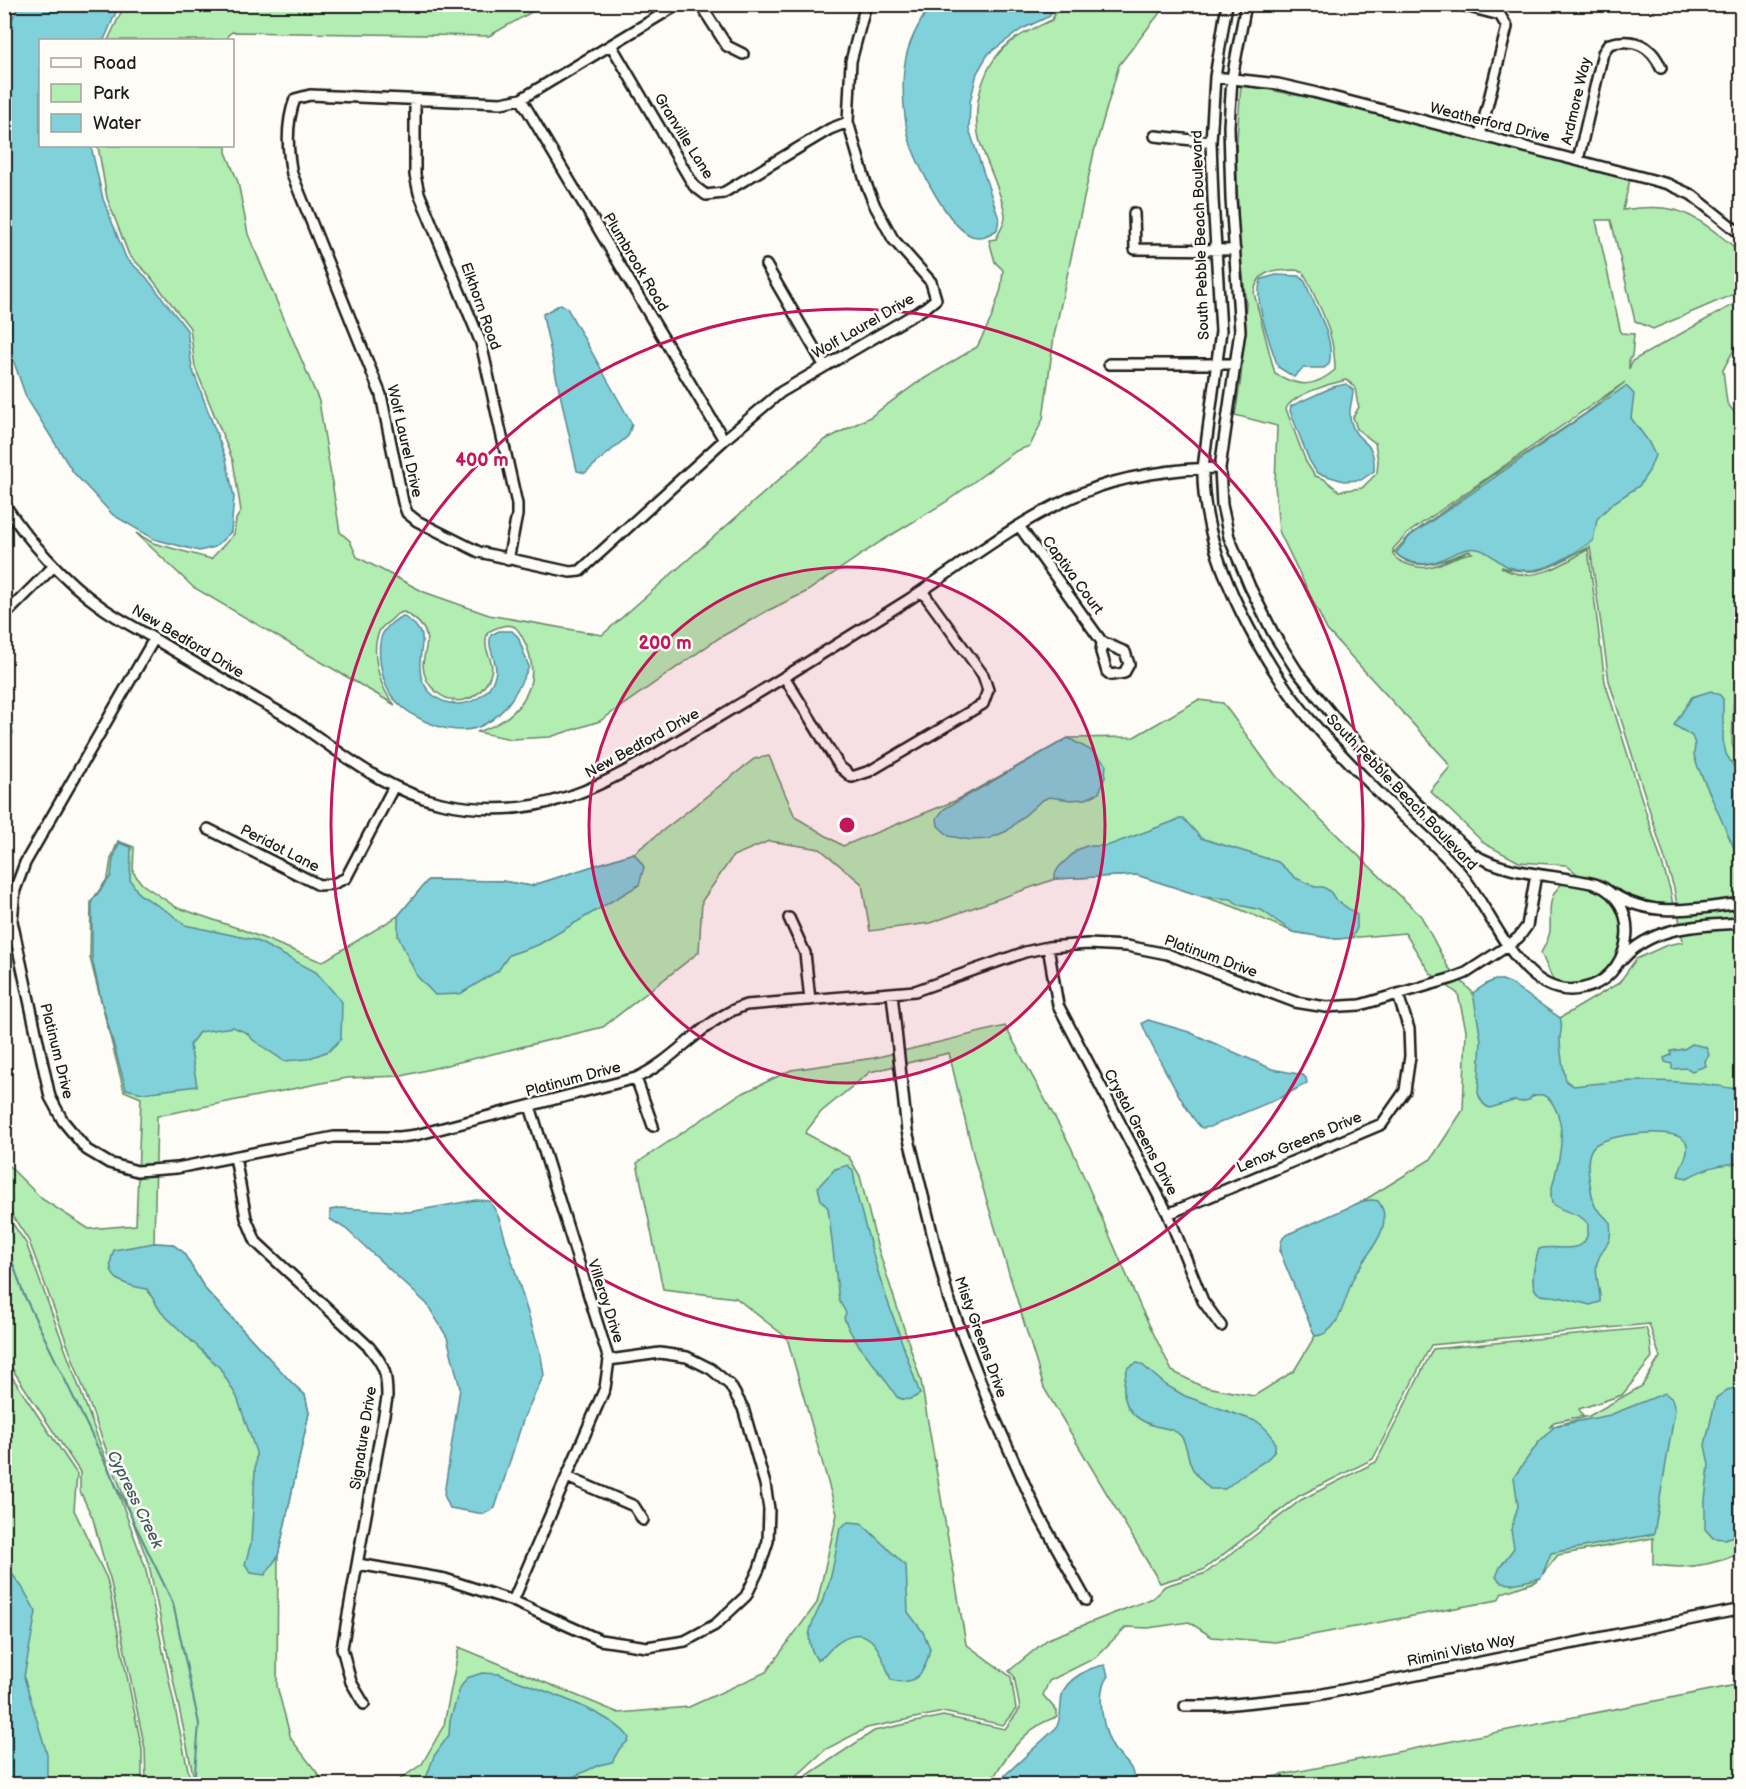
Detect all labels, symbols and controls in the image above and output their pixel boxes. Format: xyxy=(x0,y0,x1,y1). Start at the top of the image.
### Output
legend xyxy=(39,39,234,147)
text: Road xyxy=(93,53,137,74)
street label: Ardmore Way xyxy=(1557,55,1596,147)
text: Park xyxy=(93,83,129,104)
street label: Granville Lane xyxy=(650,90,718,183)
street label: Weatherford Drive xyxy=(1428,98,1552,147)
text: Water xyxy=(93,113,141,134)
street label: South Pebble Beach Boulevard xyxy=(1187,130,1214,340)
street label: Plumbrook Road xyxy=(599,209,673,315)
street label: Elkhorn Road xyxy=(456,260,505,352)
street label: Wolf Laurel Drive xyxy=(809,289,918,363)
street label: Wolf Laurel Drive xyxy=(382,383,427,499)
text: 400 m xyxy=(455,450,509,471)
street label: Captiva Court xyxy=(1038,532,1108,619)
street label: New Bedford Drive xyxy=(128,600,247,683)
text: 200 m xyxy=(638,633,692,654)
street label: New Bedford Drive xyxy=(582,704,703,783)
street label: South Pebble Beach Boulevard xyxy=(1322,710,1481,874)
centre of rings xyxy=(837,815,857,835)
street label: Peridot Lane xyxy=(237,820,323,877)
street label: Platinum Drive xyxy=(1162,931,1260,982)
street label: Platinum Drive xyxy=(35,1001,78,1101)
street label: Platinum Drive xyxy=(523,1058,623,1101)
street label: Crystal Greens Drive xyxy=(1099,1066,1182,1199)
street label: Lenox Greens Drive xyxy=(1234,1107,1365,1177)
street label: Villeroy Drive xyxy=(583,1257,628,1345)
street label: Misty Greens Drive xyxy=(950,1274,1011,1401)
street label: Signature Drive xyxy=(346,1385,381,1491)
water label: Cypress Creek xyxy=(103,1448,167,1553)
street label: Rimini Vista Way xyxy=(1405,1630,1517,1671)

